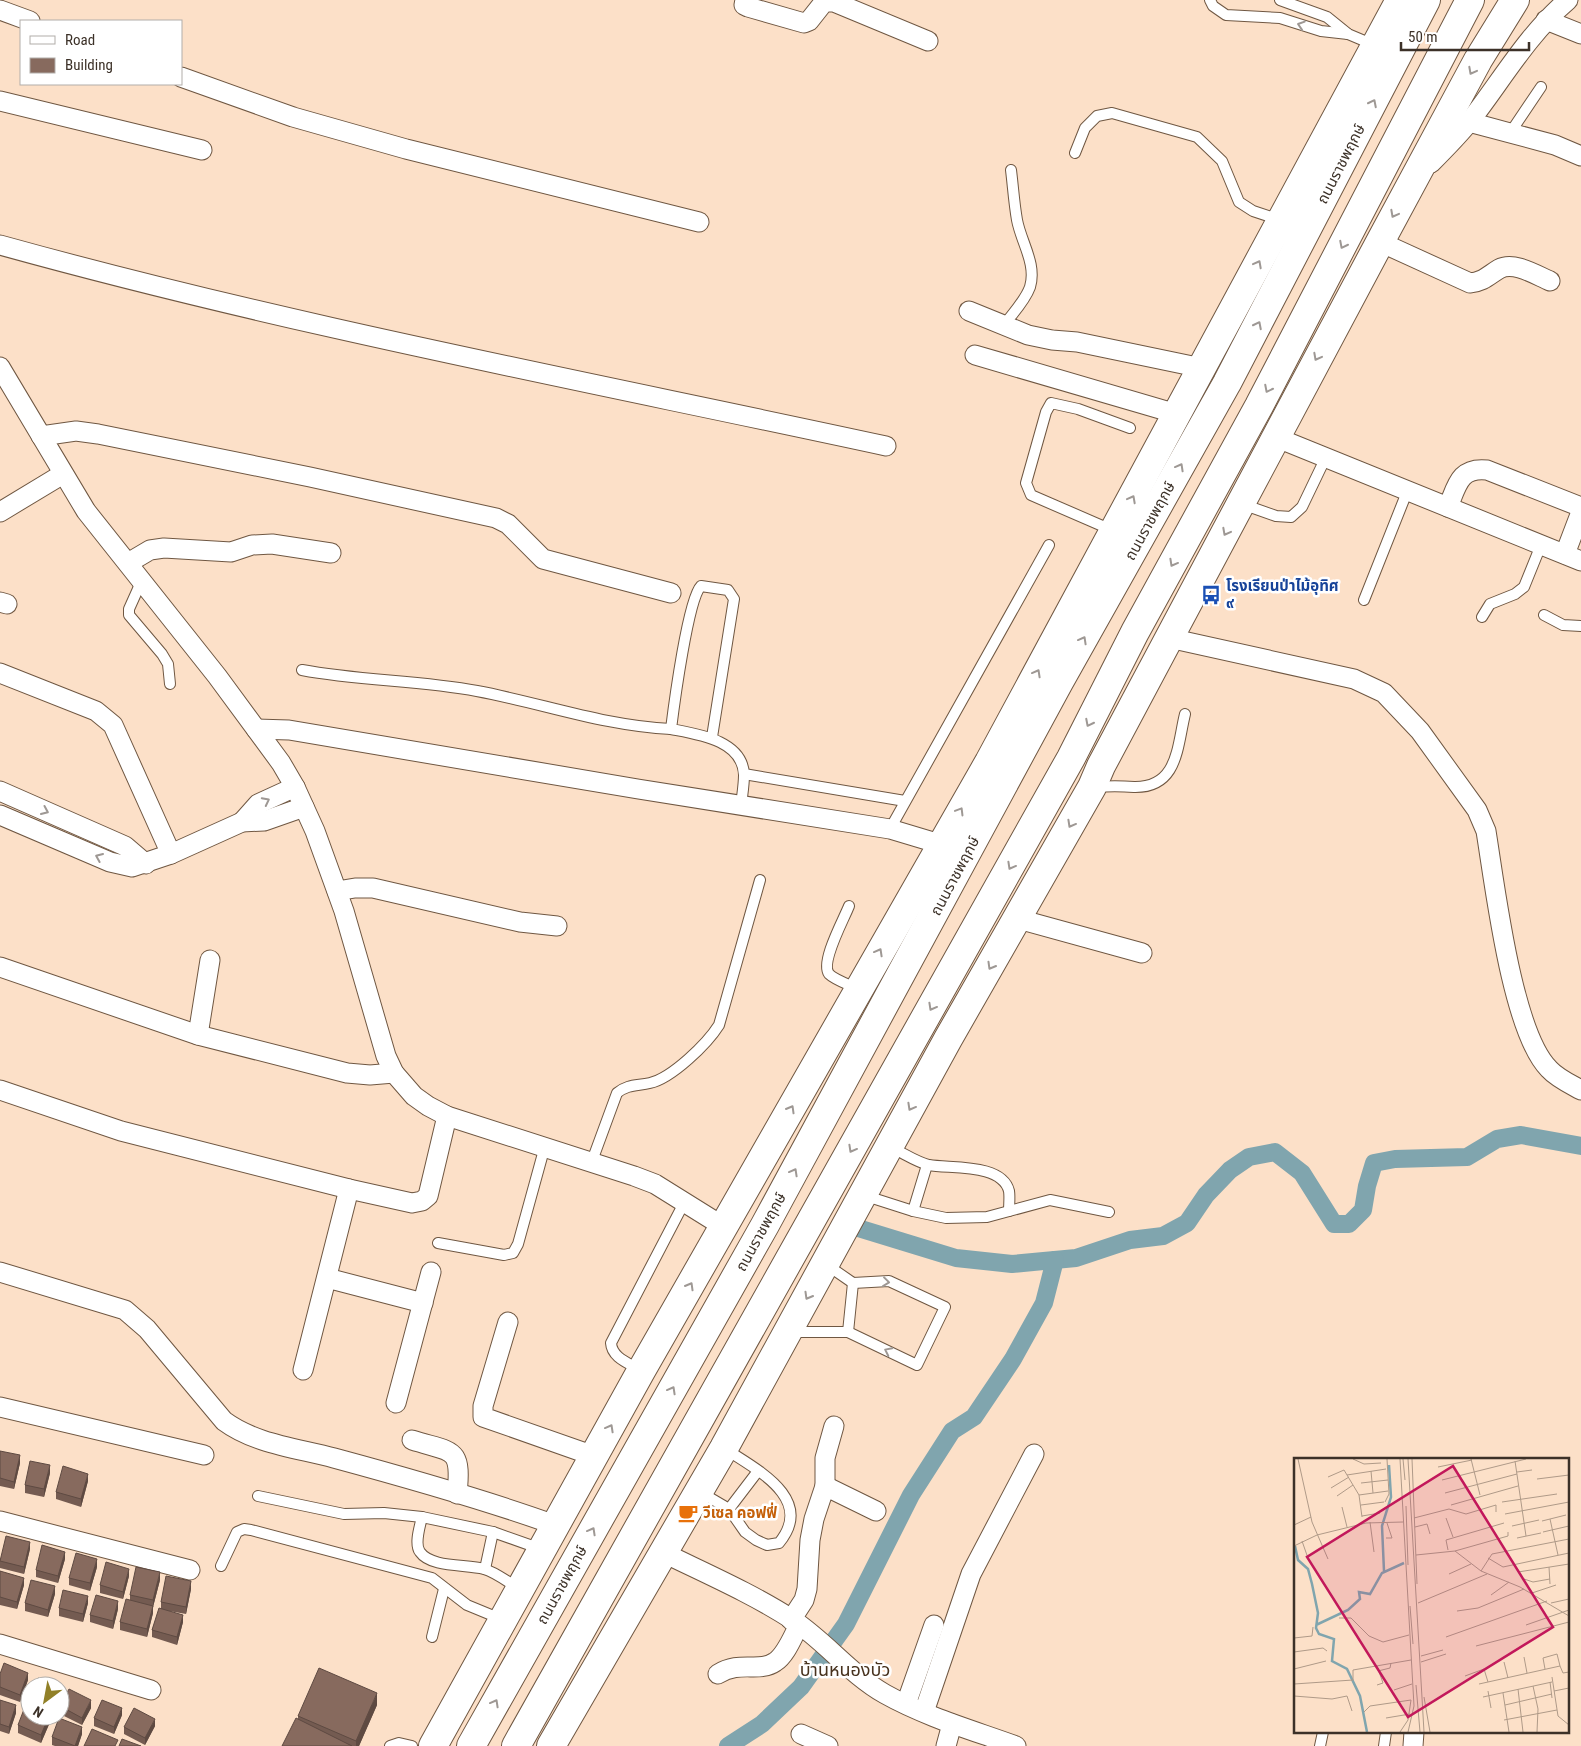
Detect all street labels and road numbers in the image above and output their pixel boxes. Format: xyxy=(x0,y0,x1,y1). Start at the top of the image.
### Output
street label: ถนนราชพฤกษ์ xyxy=(1313,121,1369,207)
street label: ถนนราชพฤกษ์ xyxy=(1121,478,1179,563)
street label: ถนนราชพฤกษ์ xyxy=(927,833,984,919)
street label: ถนนราชพฤกษ์ xyxy=(732,1189,790,1274)
street label: ถนนราชพฤกษ์ xyxy=(533,1542,591,1627)

